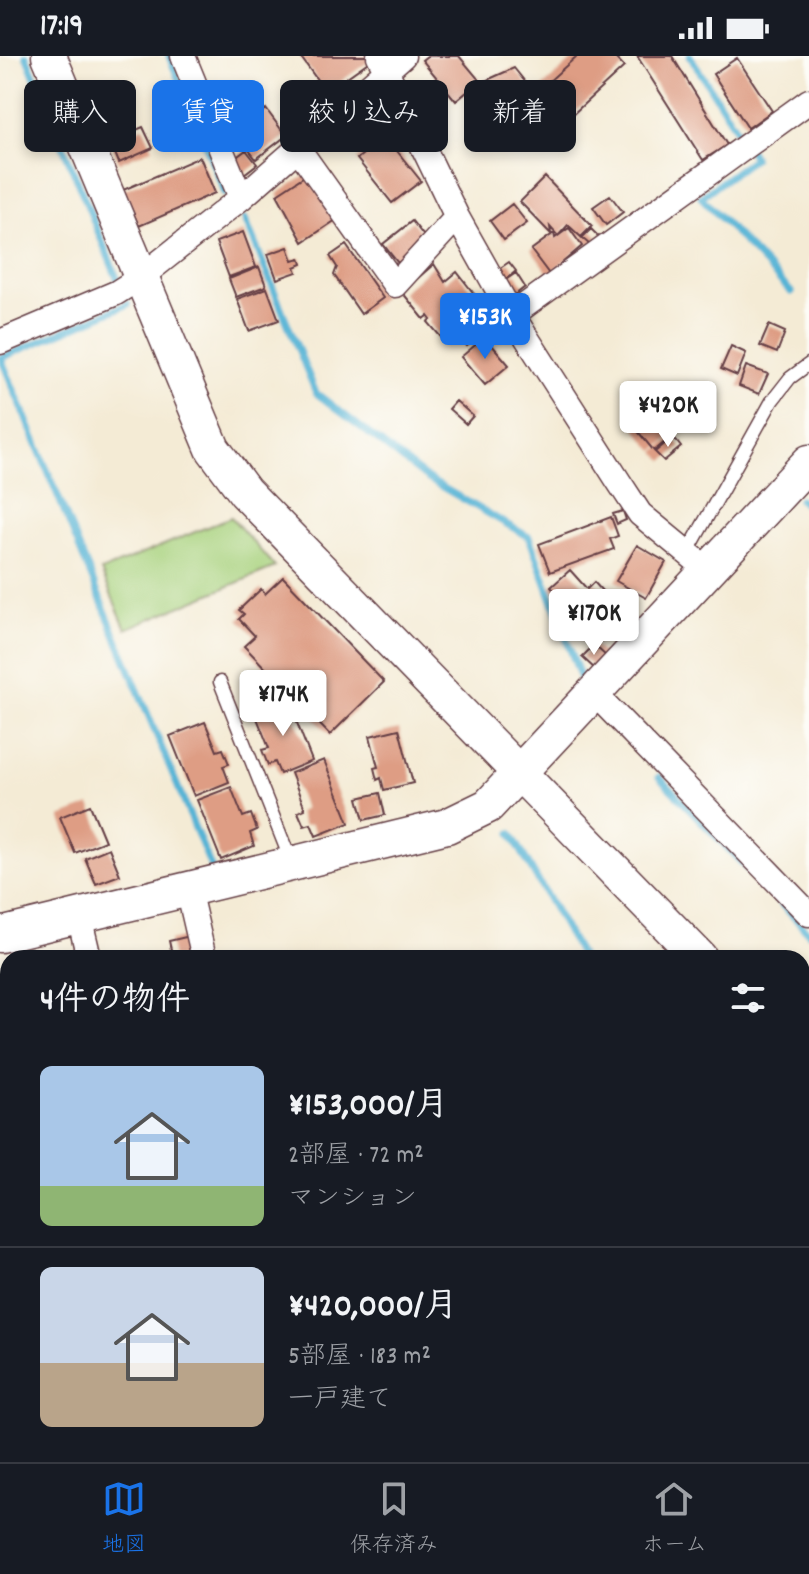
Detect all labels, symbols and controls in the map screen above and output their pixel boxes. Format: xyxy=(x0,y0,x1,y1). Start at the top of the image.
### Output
text: 17:19 xyxy=(40,7,83,50)
chip: 購入 xyxy=(24,80,136,152)
chip: 賃貸 xyxy=(152,80,264,152)
chip: 絞り込み xyxy=(280,80,448,152)
chip: 新着 xyxy=(464,80,576,152)
pin: ¥153K xyxy=(429,293,541,361)
text: ¥153K xyxy=(458,300,512,337)
pin: ¥420K xyxy=(612,381,724,449)
text: ¥420K xyxy=(638,388,698,425)
pin: ¥170K xyxy=(538,589,650,657)
text: ¥170K xyxy=(567,596,621,633)
pin: ¥174K xyxy=(227,670,339,738)
text: ¥174K xyxy=(257,677,309,714)
icon: filters xyxy=(726,976,770,1020)
text: 4件の物件 xyxy=(40,978,190,1027)
text: ¥153,000/月 xyxy=(288,1083,448,1132)
icon: home xyxy=(104,1098,200,1194)
text: 2部屋 · 72 m² xyxy=(288,1138,424,1175)
text: マンション xyxy=(288,1181,417,1218)
text: ¥420,000/月 xyxy=(288,1284,458,1333)
icon: home xyxy=(104,1299,200,1395)
text: 5部屋 · 183 m² xyxy=(288,1339,431,1376)
text: 一戸建て xyxy=(288,1382,392,1419)
tab: 地図 xyxy=(102,1477,146,1562)
tab: 保存済み xyxy=(350,1477,438,1562)
tab: ホーム xyxy=(642,1477,707,1562)

